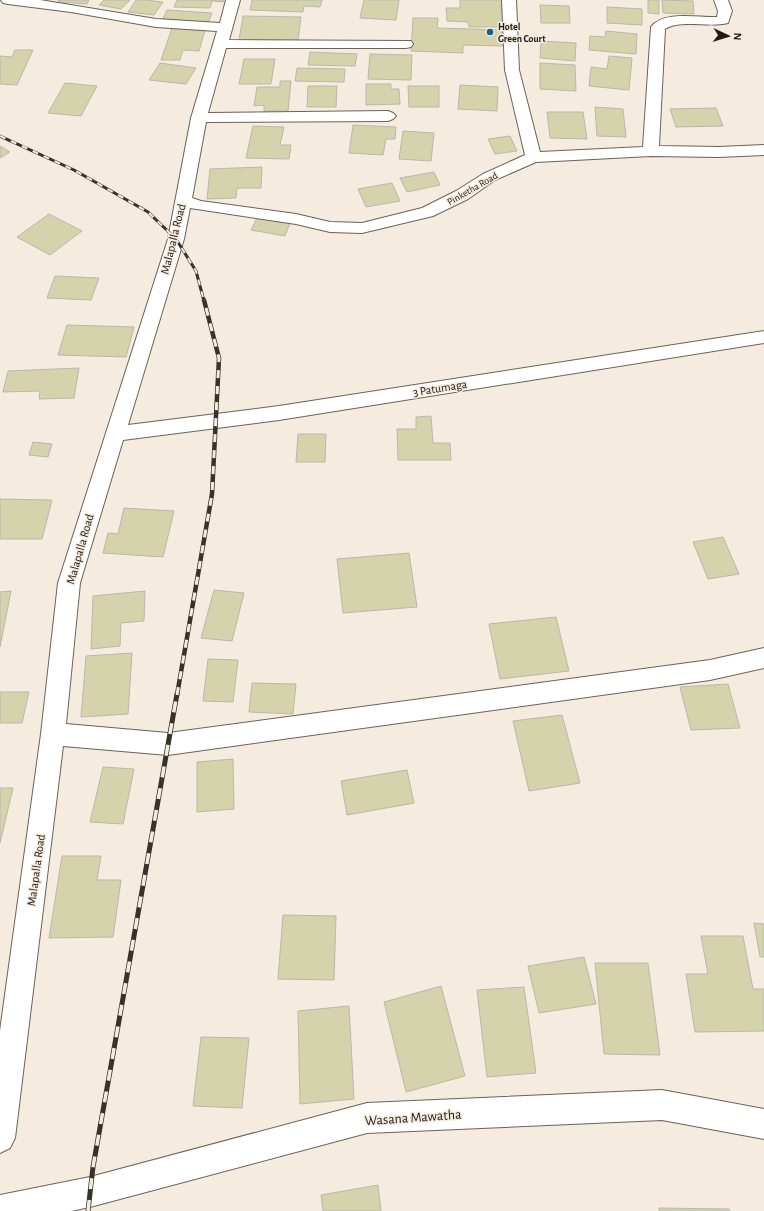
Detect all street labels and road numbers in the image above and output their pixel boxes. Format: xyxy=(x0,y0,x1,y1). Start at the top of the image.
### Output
street label: Pinketha Road xyxy=(446,170,499,207)
street label: Malapalla Road xyxy=(158,202,188,276)
street label: 3 Patumaga xyxy=(412,378,468,398)
street label: Malapalla Road xyxy=(64,513,96,585)
street label: Malapalla Road xyxy=(25,833,47,907)
street label: Wasana Mawatha xyxy=(364,1108,462,1128)

